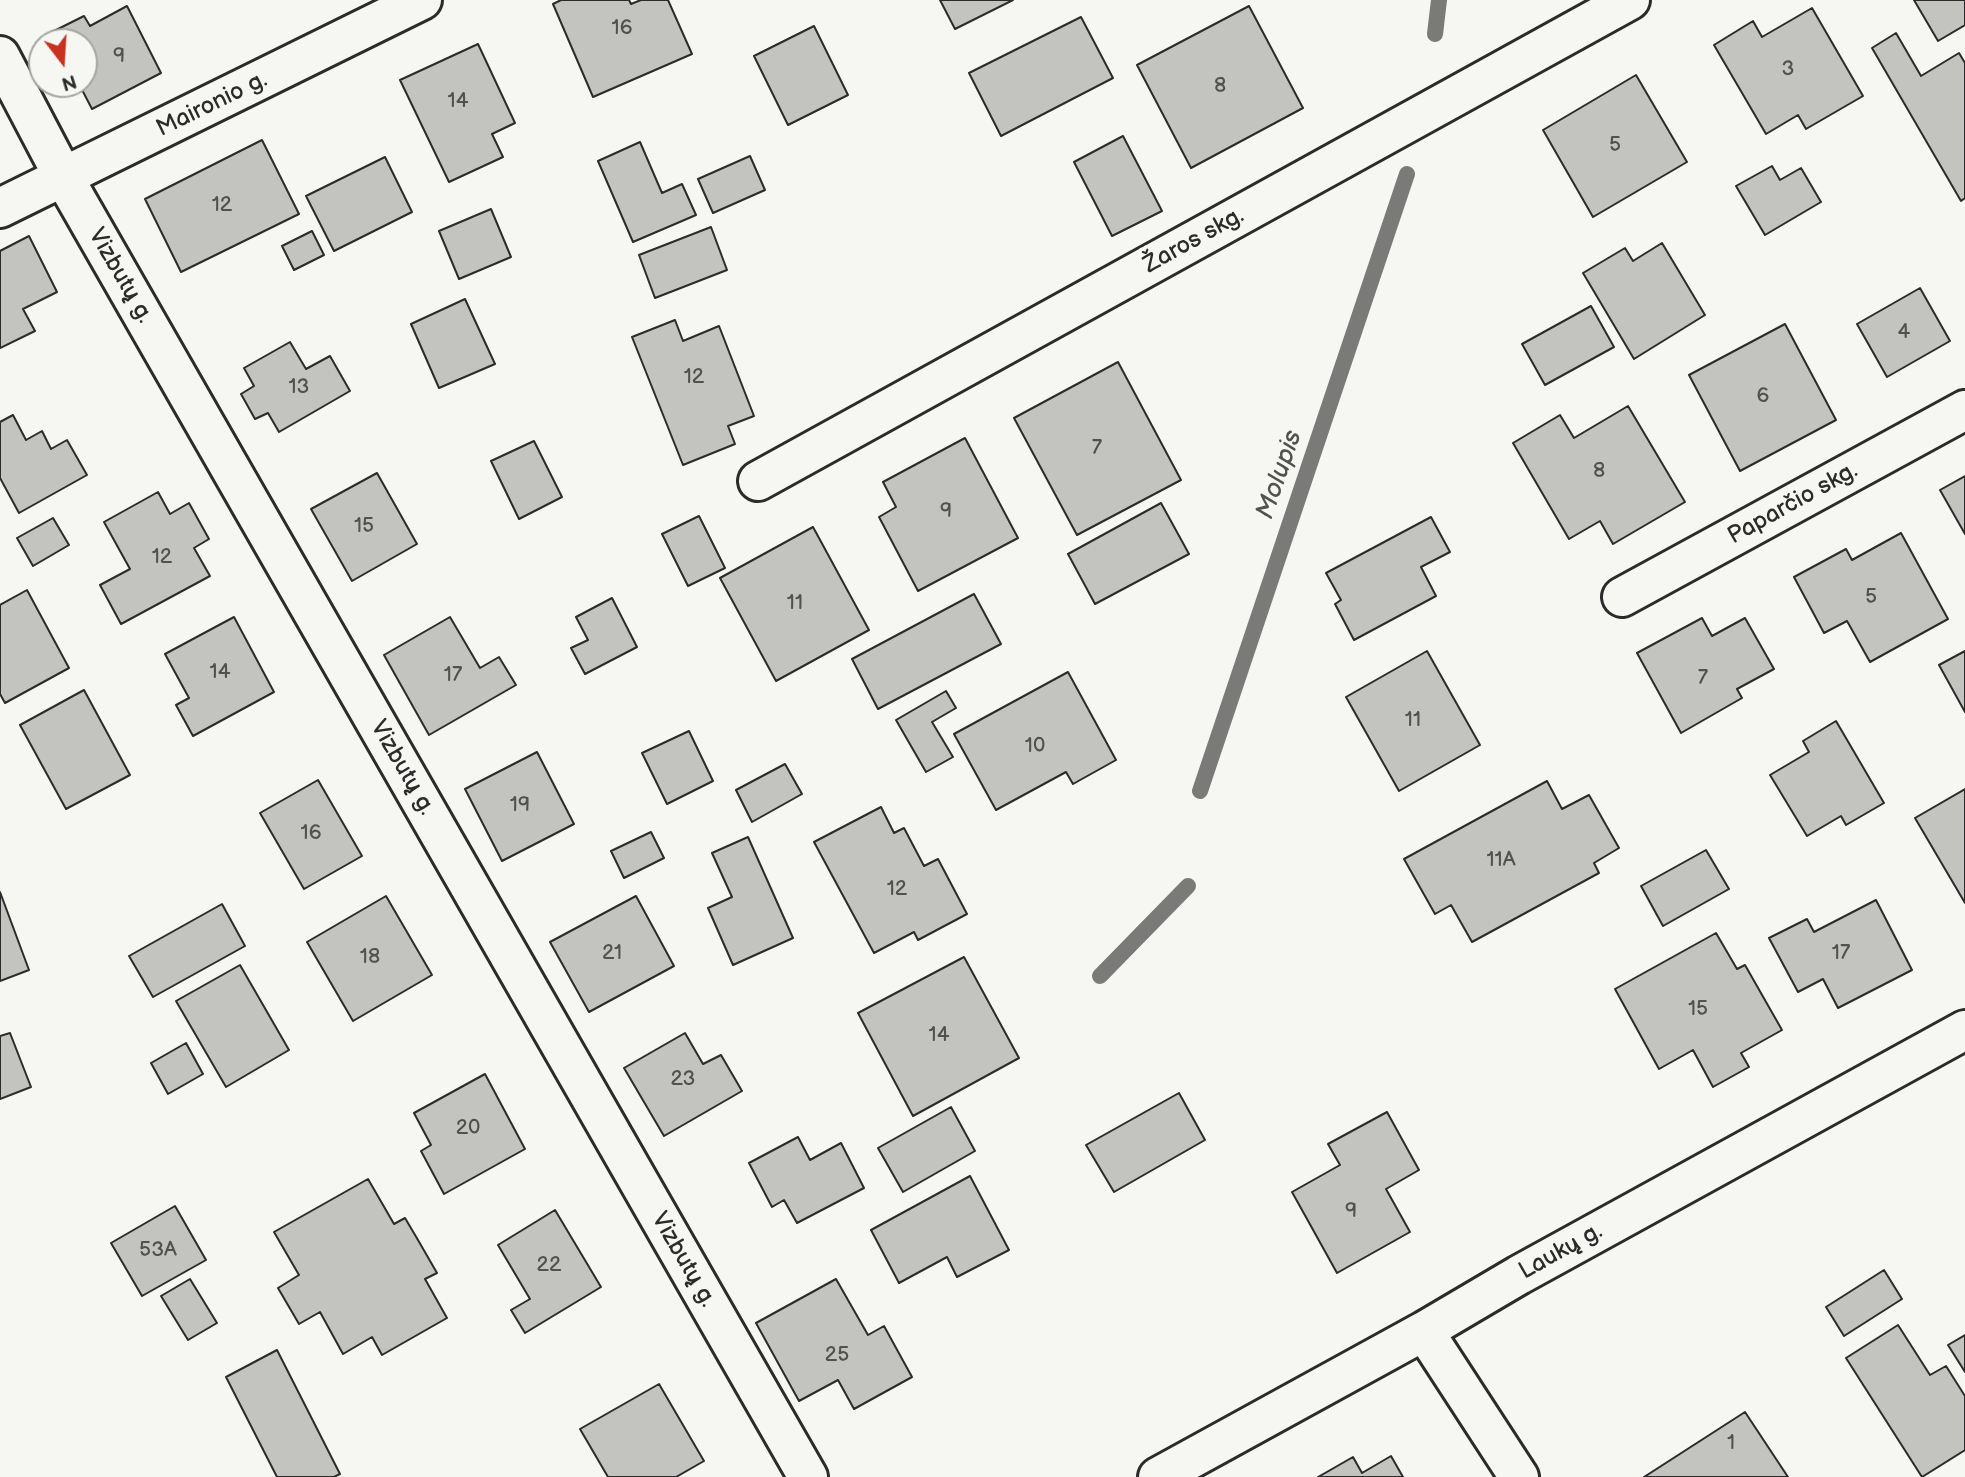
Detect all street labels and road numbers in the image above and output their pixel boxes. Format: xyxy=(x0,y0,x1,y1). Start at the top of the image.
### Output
street label: Maironio g. xyxy=(152,66,272,144)
street label: Žaros skg. xyxy=(1139,202,1249,280)
street label: Vizbutų g. xyxy=(81,223,159,329)
street label: Paparčio skg. xyxy=(1723,457,1863,551)
street label: Vizbutų g. xyxy=(363,715,441,821)
street label: Vizbutų g. xyxy=(644,1207,722,1313)
street label: Laukų g. xyxy=(1514,1217,1608,1287)

